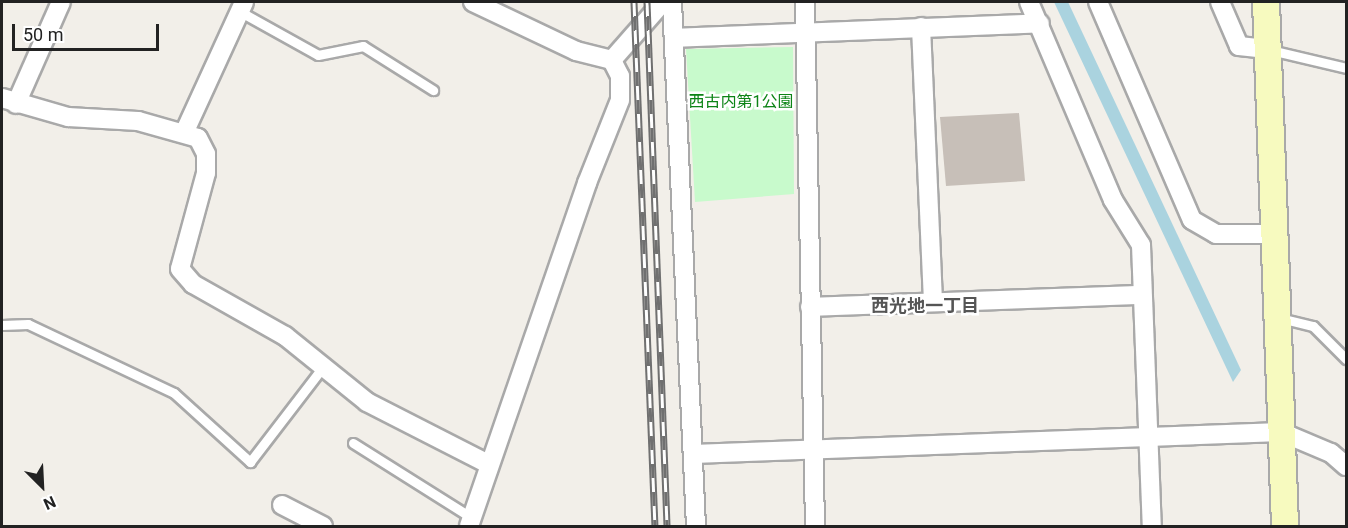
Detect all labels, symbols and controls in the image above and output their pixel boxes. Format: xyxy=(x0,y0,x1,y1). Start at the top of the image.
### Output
scale bar xyxy=(15,12,162,50)
text: 50 m xyxy=(23,24,63,45)
park label: 西古内第1公園 xyxy=(689,92,793,112)
district label: 西光地一丁目 xyxy=(871,295,979,317)
north arrow xyxy=(12,456,72,516)
text: N xyxy=(41,492,59,514)

